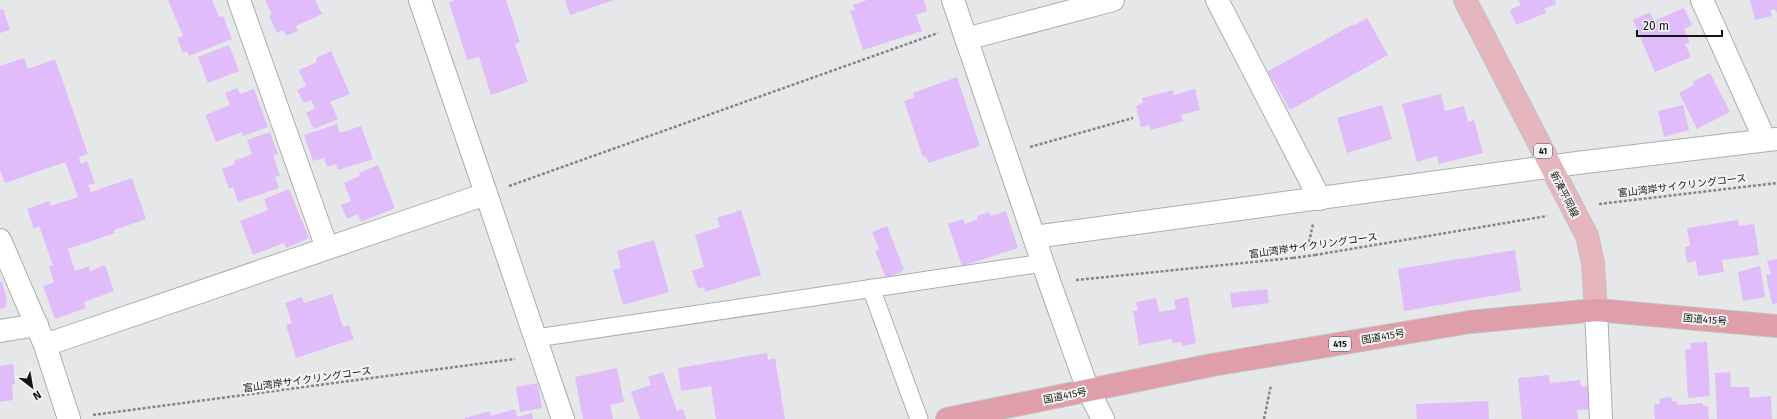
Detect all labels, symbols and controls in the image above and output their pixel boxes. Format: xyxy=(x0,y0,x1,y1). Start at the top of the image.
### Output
scale bar xyxy=(1637,12,1722,38)
text: 20 m xyxy=(1643,19,1669,33)
road number: 41 xyxy=(1534,144,1552,158)
street label: 新湊平岡線 xyxy=(1547,169,1581,219)
street label: 富山湾岸サイクリングコース xyxy=(1617,172,1747,200)
street label: 富山湾岸サイクリングコース xyxy=(1248,231,1378,261)
street label: 国道415号 xyxy=(1682,312,1727,328)
street label: 国道415号 xyxy=(1360,327,1406,347)
road number: 415 xyxy=(1329,337,1351,351)
street label: 富山湾岸サイクリングコース xyxy=(242,365,372,395)
north arrow xyxy=(12,367,52,407)
street label: 国道415号 xyxy=(1042,386,1088,406)
text: N xyxy=(30,388,43,403)

